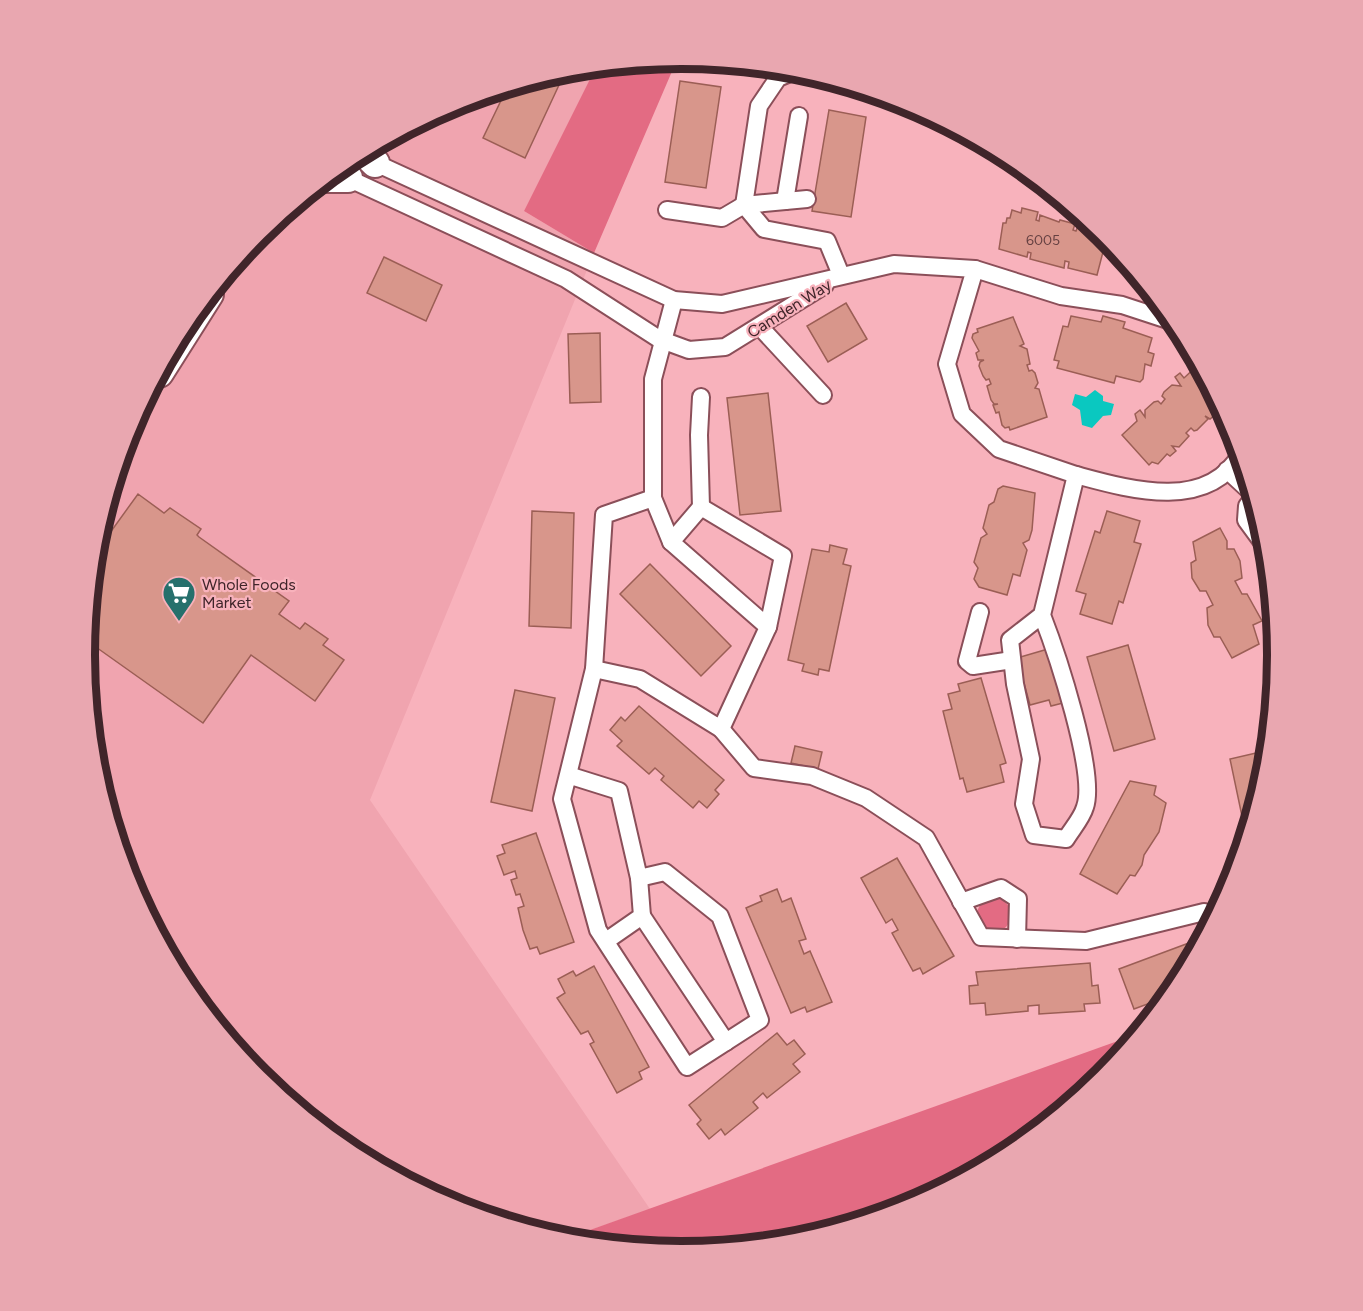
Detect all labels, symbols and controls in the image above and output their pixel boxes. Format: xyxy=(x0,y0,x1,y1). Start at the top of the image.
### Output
house number: 6005 xyxy=(1026,232,1060,249)
street label: Camden Way xyxy=(744,275,835,342)
supermarket icon: Whole Foods Market xyxy=(161,575,197,622)
place label: Whole Foods Market xyxy=(202,575,296,612)

